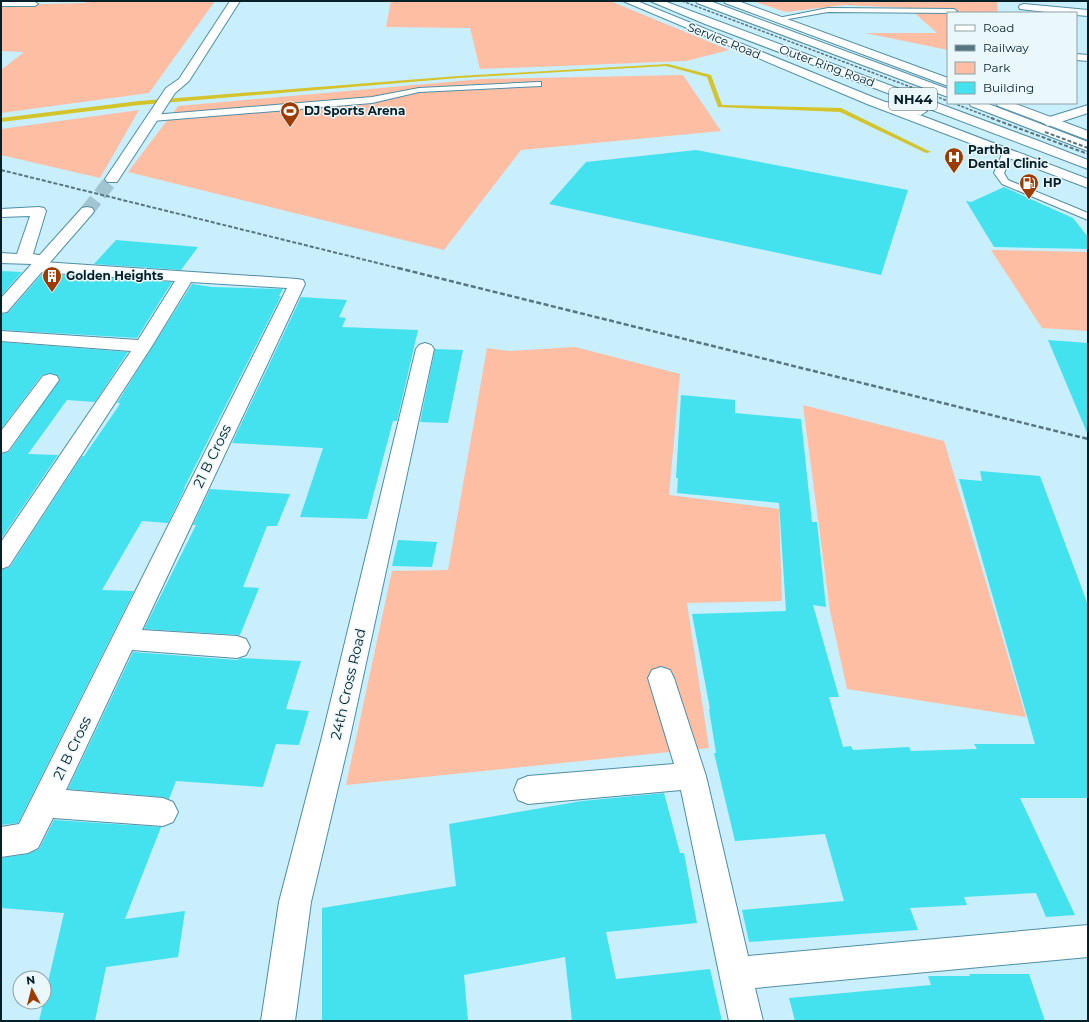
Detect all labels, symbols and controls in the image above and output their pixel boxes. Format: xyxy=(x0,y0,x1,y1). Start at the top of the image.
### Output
legend xyxy=(947,12,1077,104)
street label: Service Road xyxy=(685,19,763,62)
text: Road xyxy=(983,20,1014,35)
text: Railway xyxy=(983,40,1029,55)
street label: Outer Ring Road xyxy=(777,41,877,90)
text: Park xyxy=(983,60,1011,75)
text: Building xyxy=(983,80,1034,95)
road number: NH44 xyxy=(889,88,937,110)
sports icon: DJ Sports Arena xyxy=(279,100,301,128)
place label: DJ Sports Arena xyxy=(304,103,405,118)
place label: Partha Dental Clinic xyxy=(968,142,1048,171)
hospital icon: Partha Dental Clinic xyxy=(943,146,965,174)
fuel station icon: HP xyxy=(1018,172,1040,200)
place label: HP xyxy=(1043,175,1062,190)
building icon: Golden Heights xyxy=(41,265,63,293)
place label: Golden Heights xyxy=(66,268,164,283)
street label: 21 B Cross xyxy=(189,421,235,491)
street label: 24th Cross Road xyxy=(326,627,370,741)
street label: 21 B Cross xyxy=(49,713,95,783)
north arrow xyxy=(12,970,52,1010)
text: N xyxy=(26,973,36,988)

